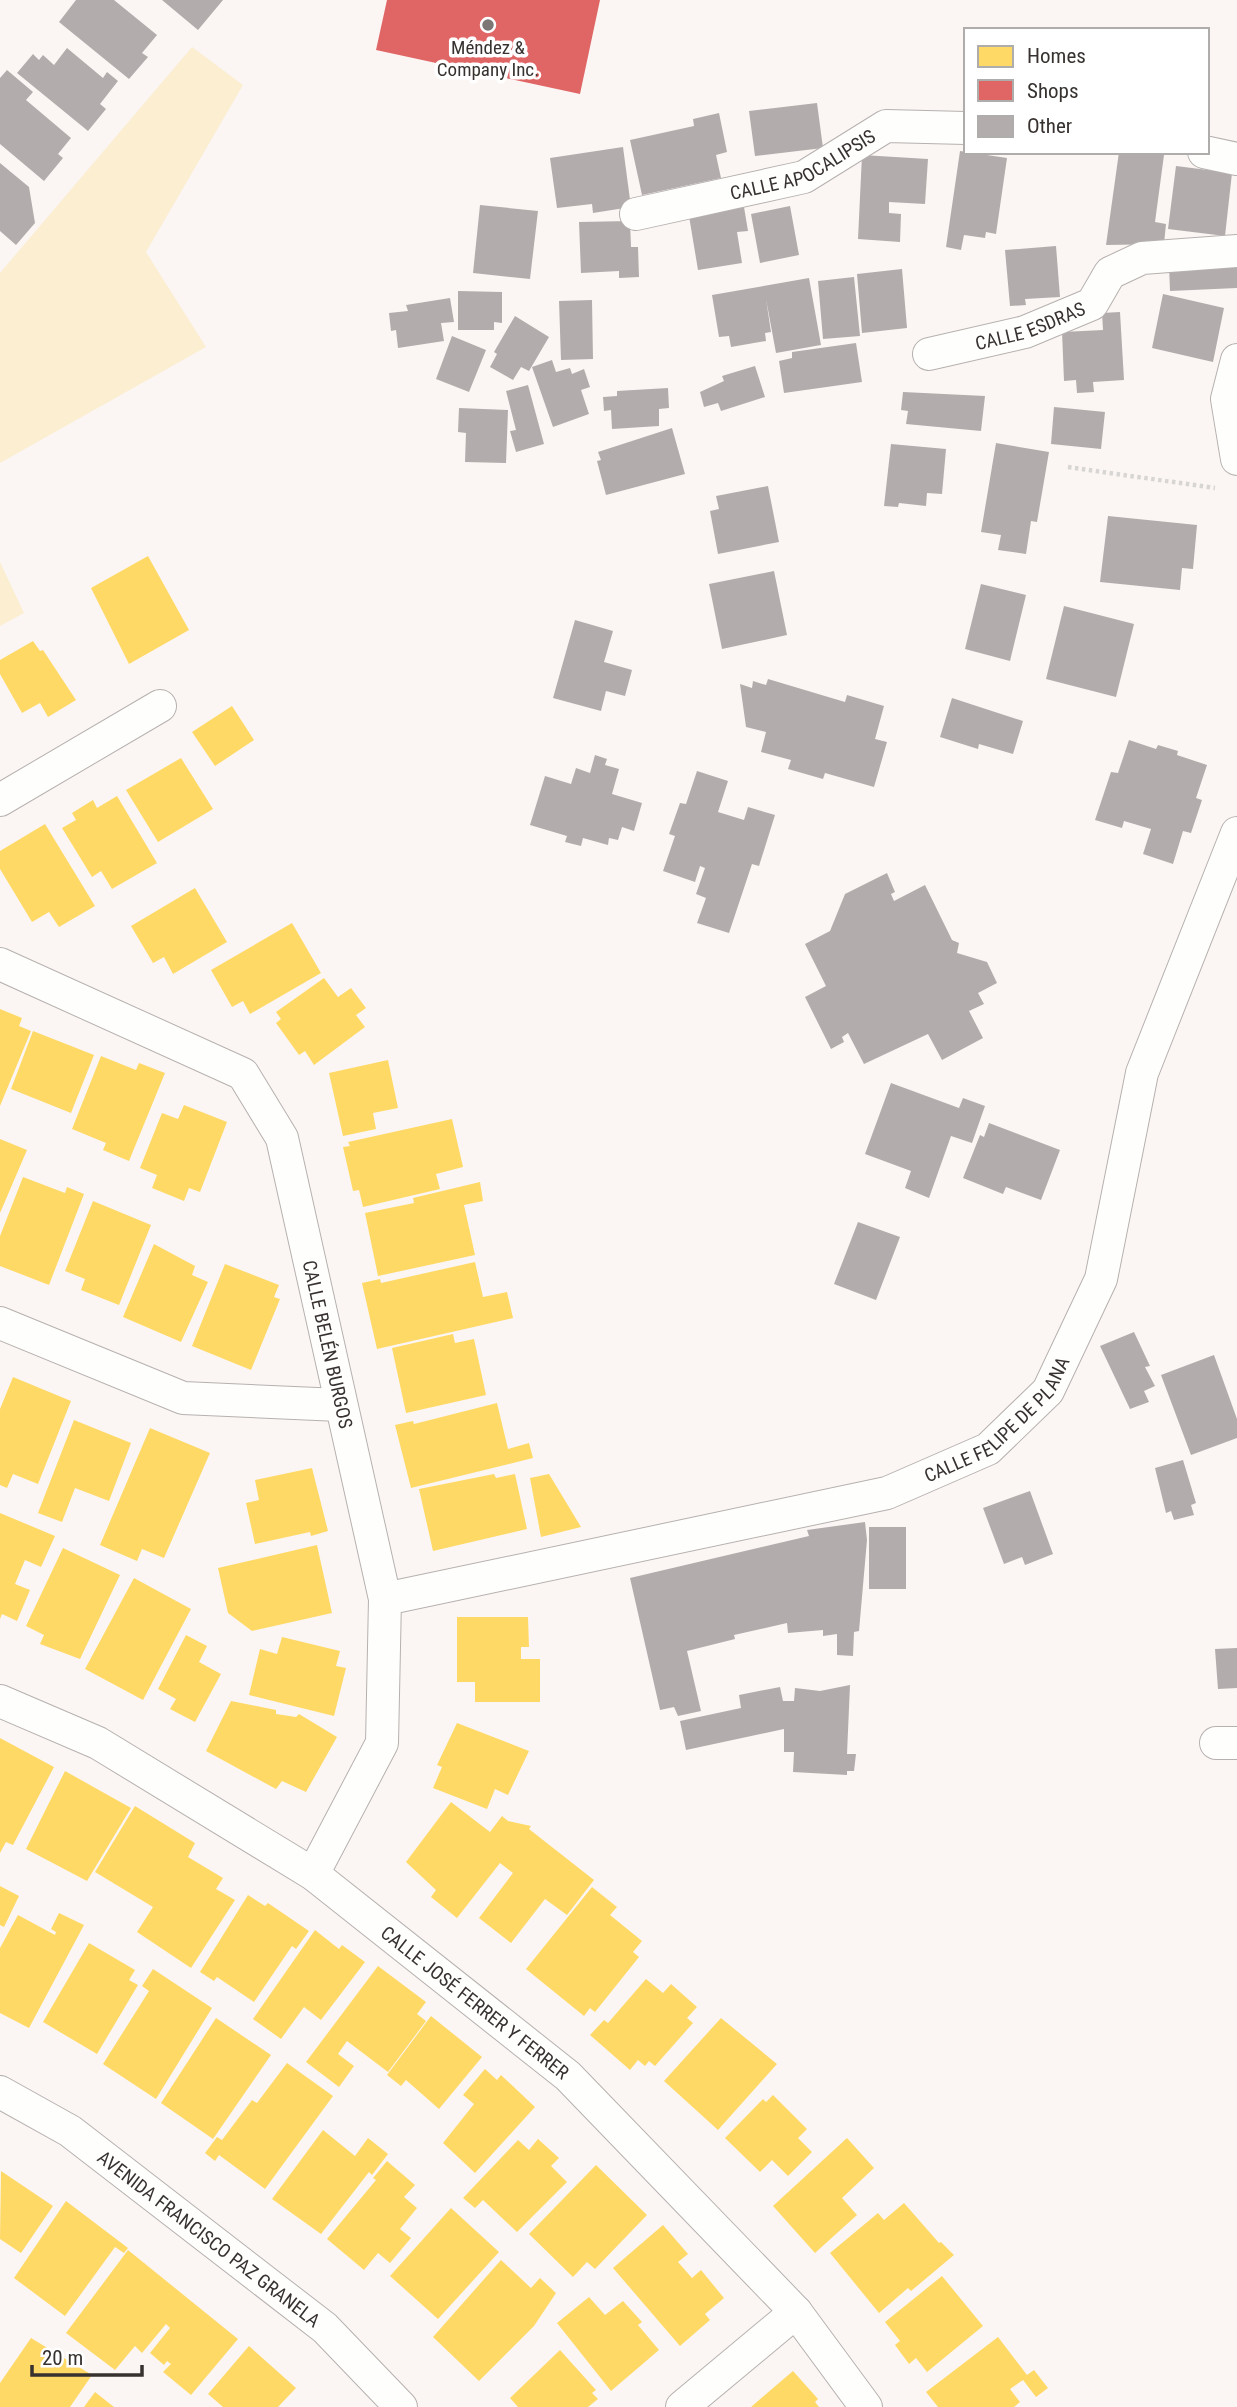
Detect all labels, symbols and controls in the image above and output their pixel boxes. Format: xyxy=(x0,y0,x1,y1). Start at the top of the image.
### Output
marker: Méndez & Company Inc. xyxy=(480,17,496,33)
legend xyxy=(964,28,1209,154)
place label: Méndez & Company Inc. xyxy=(437,36,539,81)
text: Homes xyxy=(1027,44,1086,68)
text: Shops xyxy=(1027,79,1079,103)
text: Other xyxy=(1027,114,1072,138)
street label: CALLE APOCALIPSIS xyxy=(728,124,879,204)
street label: CALLE ESDRAS xyxy=(973,297,1089,355)
street label: CALLE BELÉN BURGOS xyxy=(298,1258,358,1431)
street label: CALLE FELIPE DE PLANA xyxy=(921,1353,1074,1487)
street label: CALLE JOSÉ FERRER Y FERRER xyxy=(376,1921,574,2084)
street label: AVENIDA FRANCISCO PAZ GRANELA xyxy=(93,2145,325,2332)
scale bar xyxy=(32,2334,142,2378)
text: 20 m xyxy=(42,2346,83,2370)

